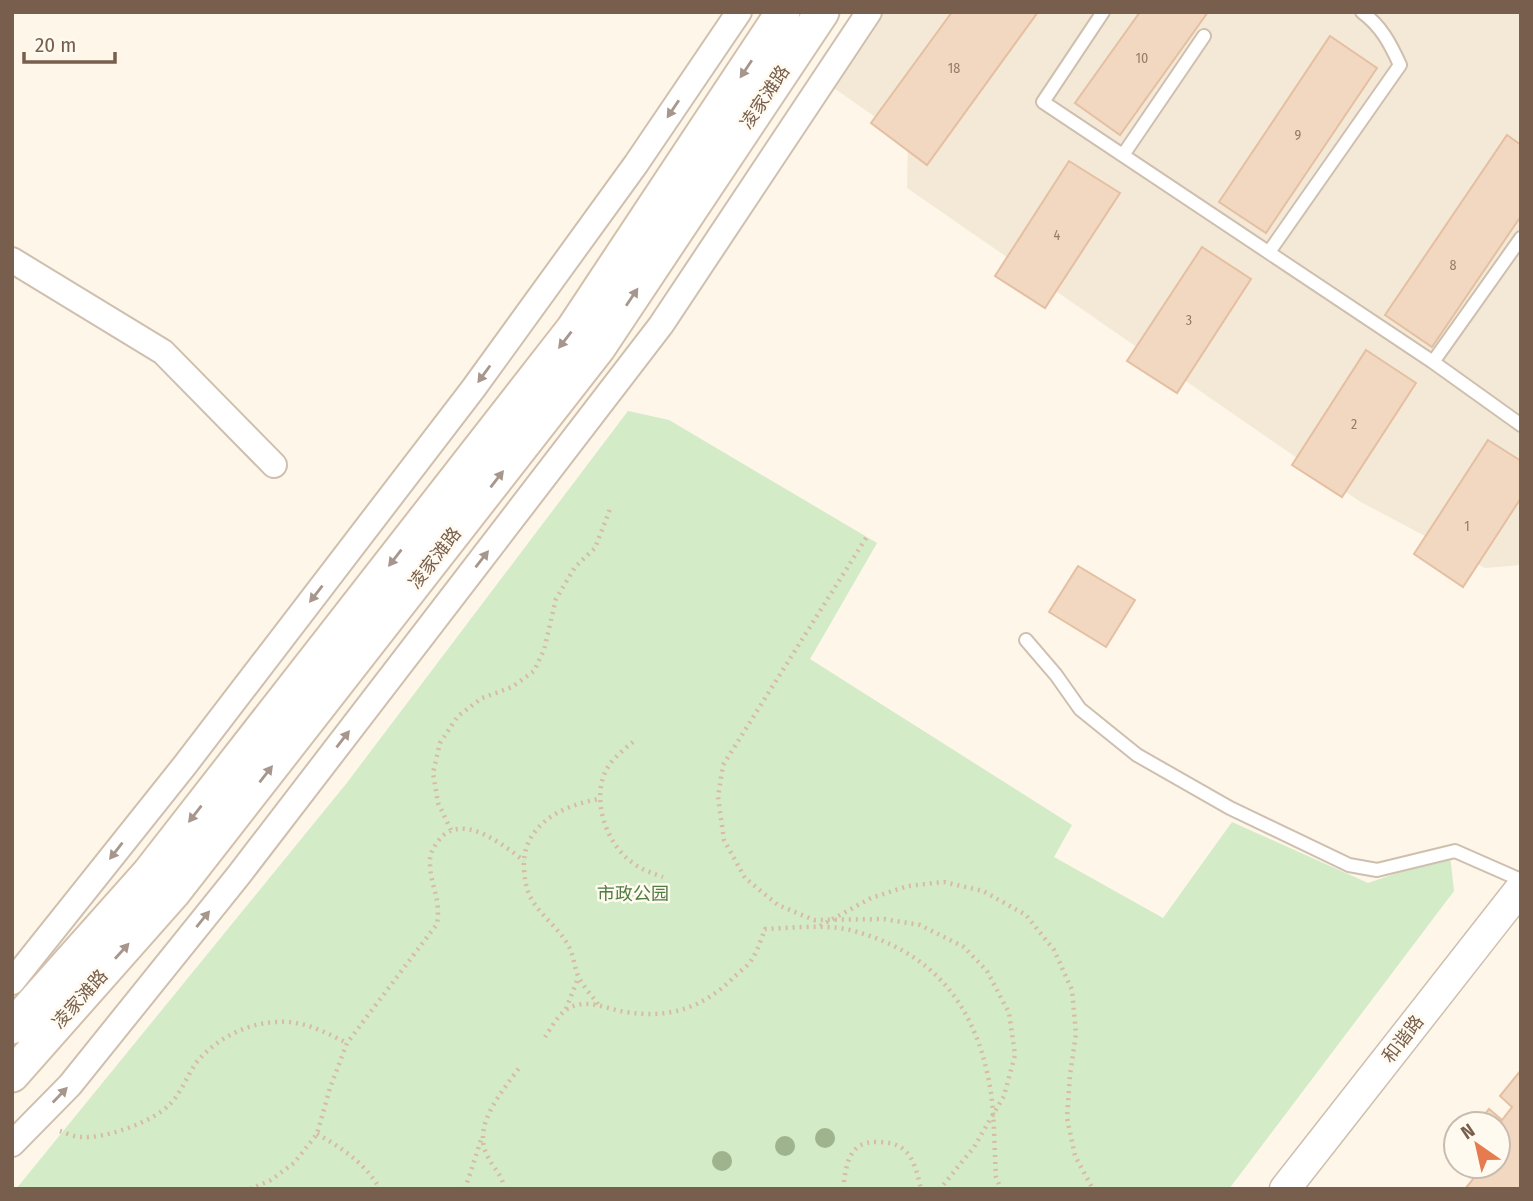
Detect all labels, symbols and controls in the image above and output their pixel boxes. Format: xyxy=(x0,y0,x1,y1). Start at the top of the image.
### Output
scale bar xyxy=(24,21,116,65)
text: 20 m xyxy=(35,32,76,58)
house number: 10 xyxy=(1136,50,1148,67)
one-way arrow xyxy=(739,59,752,79)
house number: 18 xyxy=(948,60,960,77)
street label: 凌家滩路 xyxy=(736,61,794,133)
one-way arrow xyxy=(667,100,680,119)
house number: 9 xyxy=(1295,127,1302,144)
house number: 4 xyxy=(1054,227,1061,244)
house number: 8 xyxy=(1450,257,1457,274)
one-way arrow xyxy=(626,287,639,307)
house number: 3 xyxy=(1186,312,1192,329)
one-way arrow xyxy=(557,330,572,348)
one-way arrow xyxy=(477,365,491,383)
house number: 2 xyxy=(1351,416,1357,433)
one-way arrow xyxy=(489,471,504,489)
house number: 1 xyxy=(1464,518,1470,535)
street label: 凌家滩路 xyxy=(404,523,466,593)
one-way arrow xyxy=(388,549,402,567)
one-way arrow xyxy=(474,550,489,568)
one-way arrow xyxy=(309,585,323,603)
one-way arrow xyxy=(335,730,349,748)
one-way arrow xyxy=(259,766,274,784)
one-way arrow xyxy=(187,805,202,823)
one-way arrow xyxy=(110,842,124,860)
park label: 市政公园 xyxy=(597,883,669,905)
one-way arrow xyxy=(196,910,211,928)
one-way arrow xyxy=(114,942,130,959)
street label: 凌家滩路 xyxy=(48,965,112,1033)
street label: 和谐路 xyxy=(1378,1011,1428,1067)
one-way arrow xyxy=(51,1087,67,1104)
north arrow xyxy=(1442,1110,1512,1180)
text: N xyxy=(1457,1119,1479,1144)

